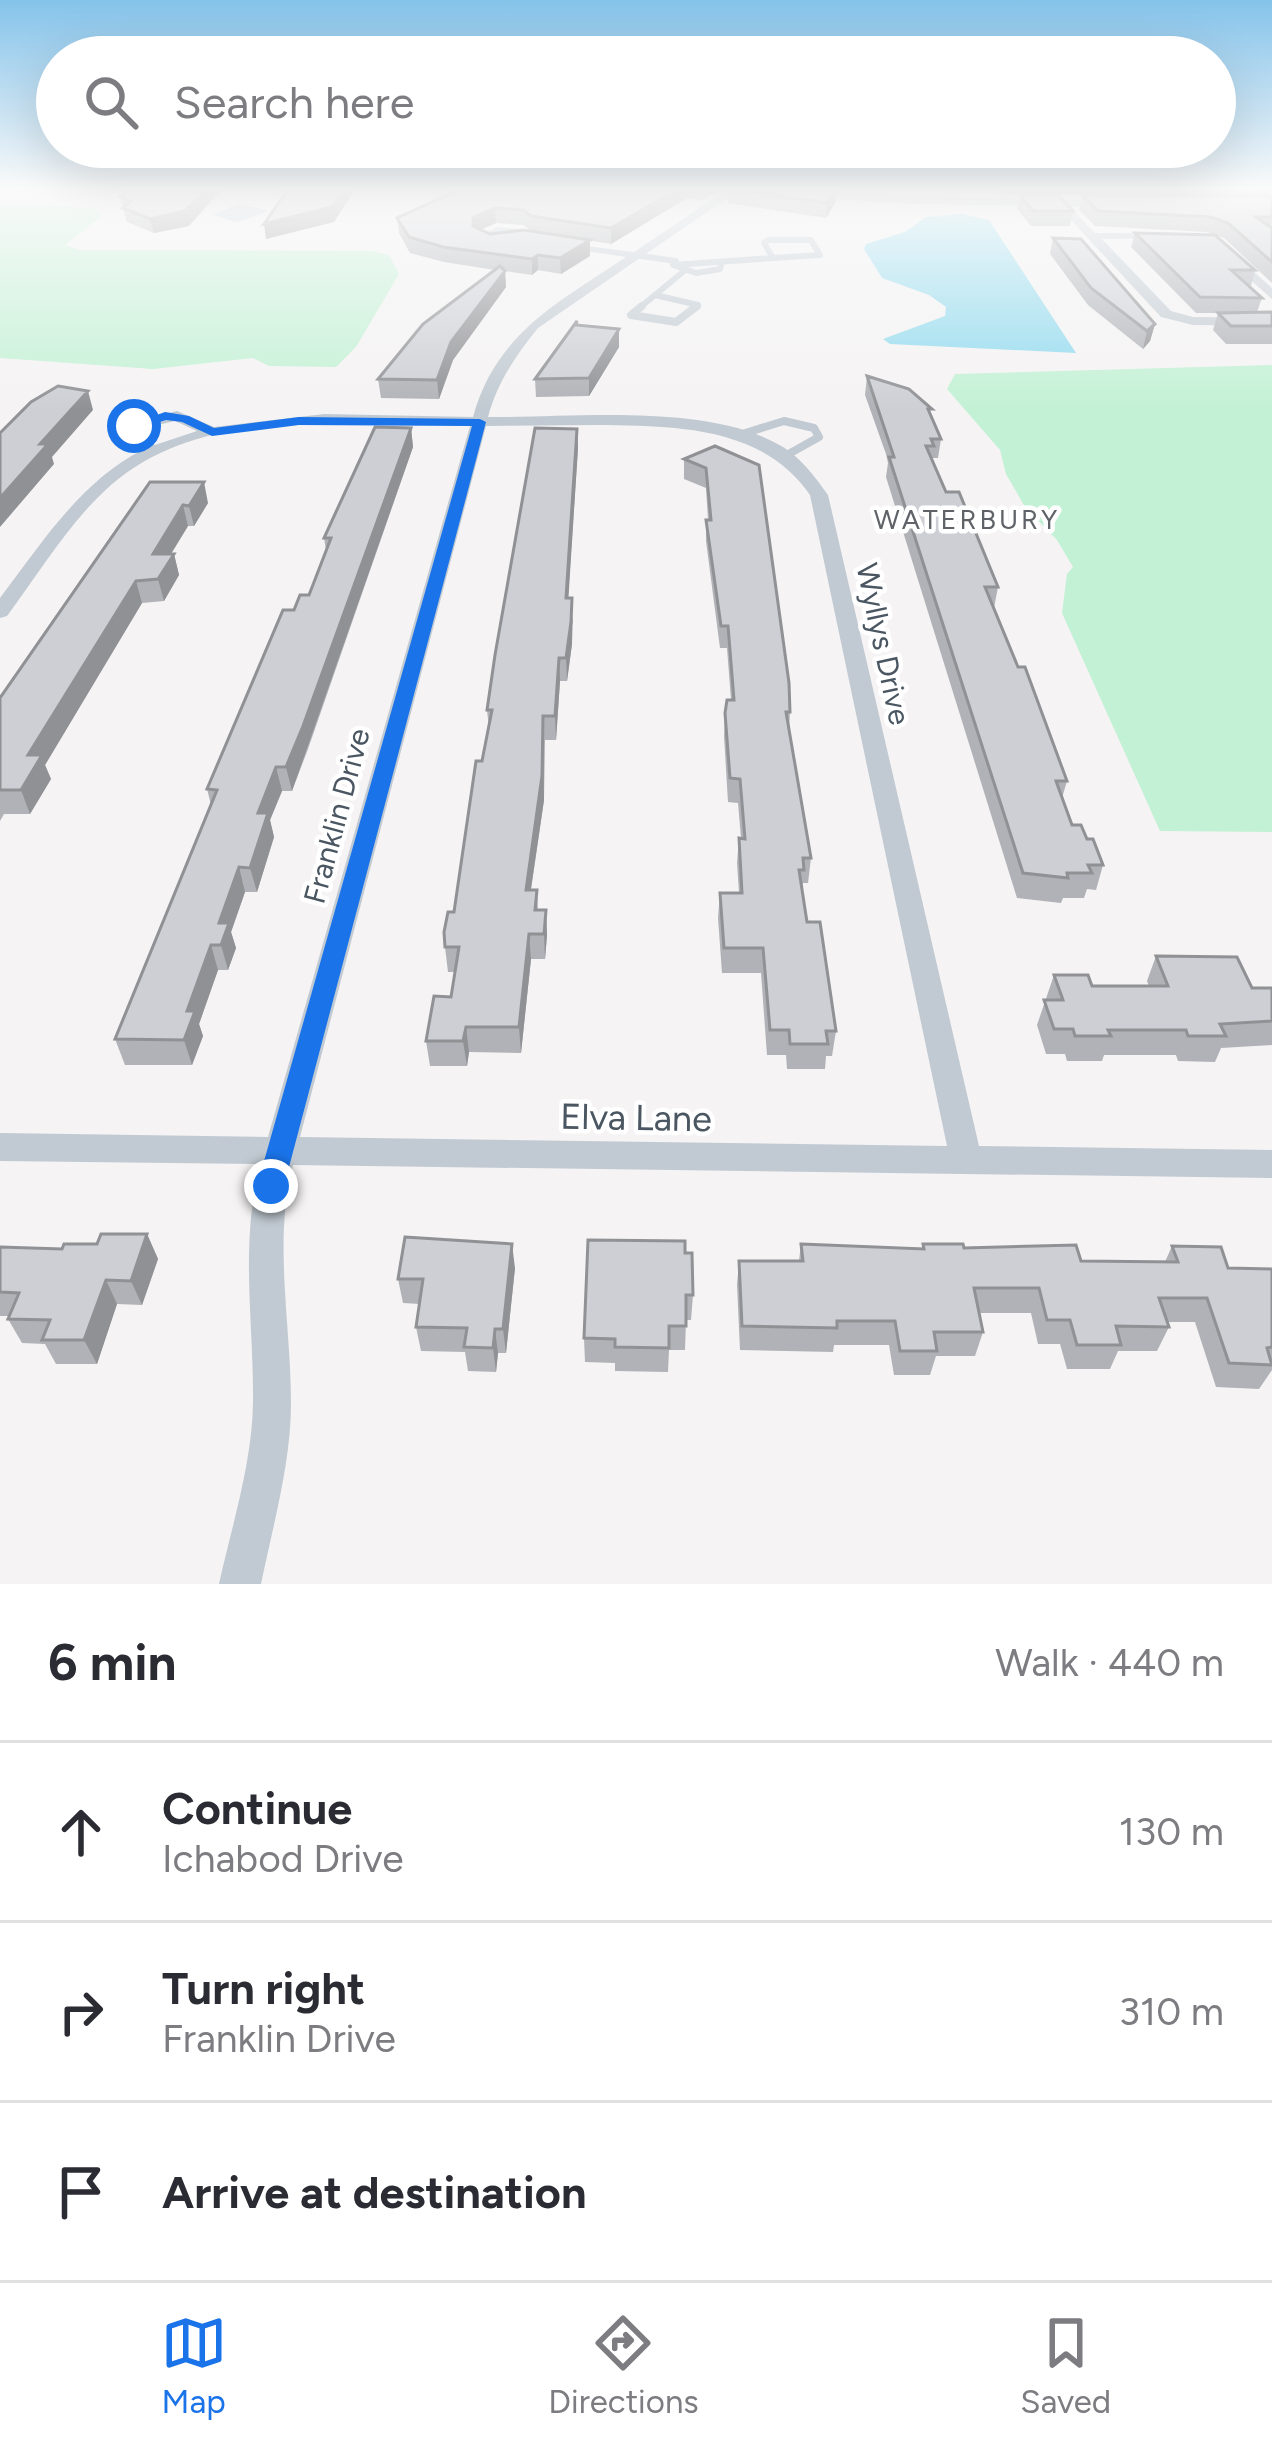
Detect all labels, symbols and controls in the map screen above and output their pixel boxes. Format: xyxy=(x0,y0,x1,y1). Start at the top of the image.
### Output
search box xyxy=(36,36,1236,168)
icon: search xyxy=(78,69,144,135)
text: Search here xyxy=(174,75,414,129)
route start xyxy=(107,399,161,453)
district label: WATERBURY xyxy=(874,503,1060,536)
street label: Wyllys Drive xyxy=(848,560,919,728)
street label: Franklin Drive xyxy=(295,724,378,908)
street label: Elva Lane xyxy=(560,1095,712,1140)
route end xyxy=(244,1159,298,1213)
text: 6 min xyxy=(48,1632,177,1693)
text: Walk · 440 m xyxy=(995,1639,1224,1686)
text: Continue xyxy=(162,1781,352,1835)
icon: ahead xyxy=(48,1799,114,1865)
text: 130 m xyxy=(1119,1808,1224,1855)
text: Ichabod Drive xyxy=(162,1835,403,1882)
text: Turn right xyxy=(162,1961,365,2015)
icon: right xyxy=(48,1979,114,2045)
text: 310 m xyxy=(1119,1988,1224,2035)
text: Franklin Drive xyxy=(162,2015,396,2062)
icon: arrive xyxy=(48,2159,114,2225)
text: Arrive at destination xyxy=(162,2165,586,2219)
tab: Map xyxy=(161,2310,227,2421)
tab: Directions xyxy=(548,2310,699,2421)
tab: Saved xyxy=(1020,2310,1111,2421)

